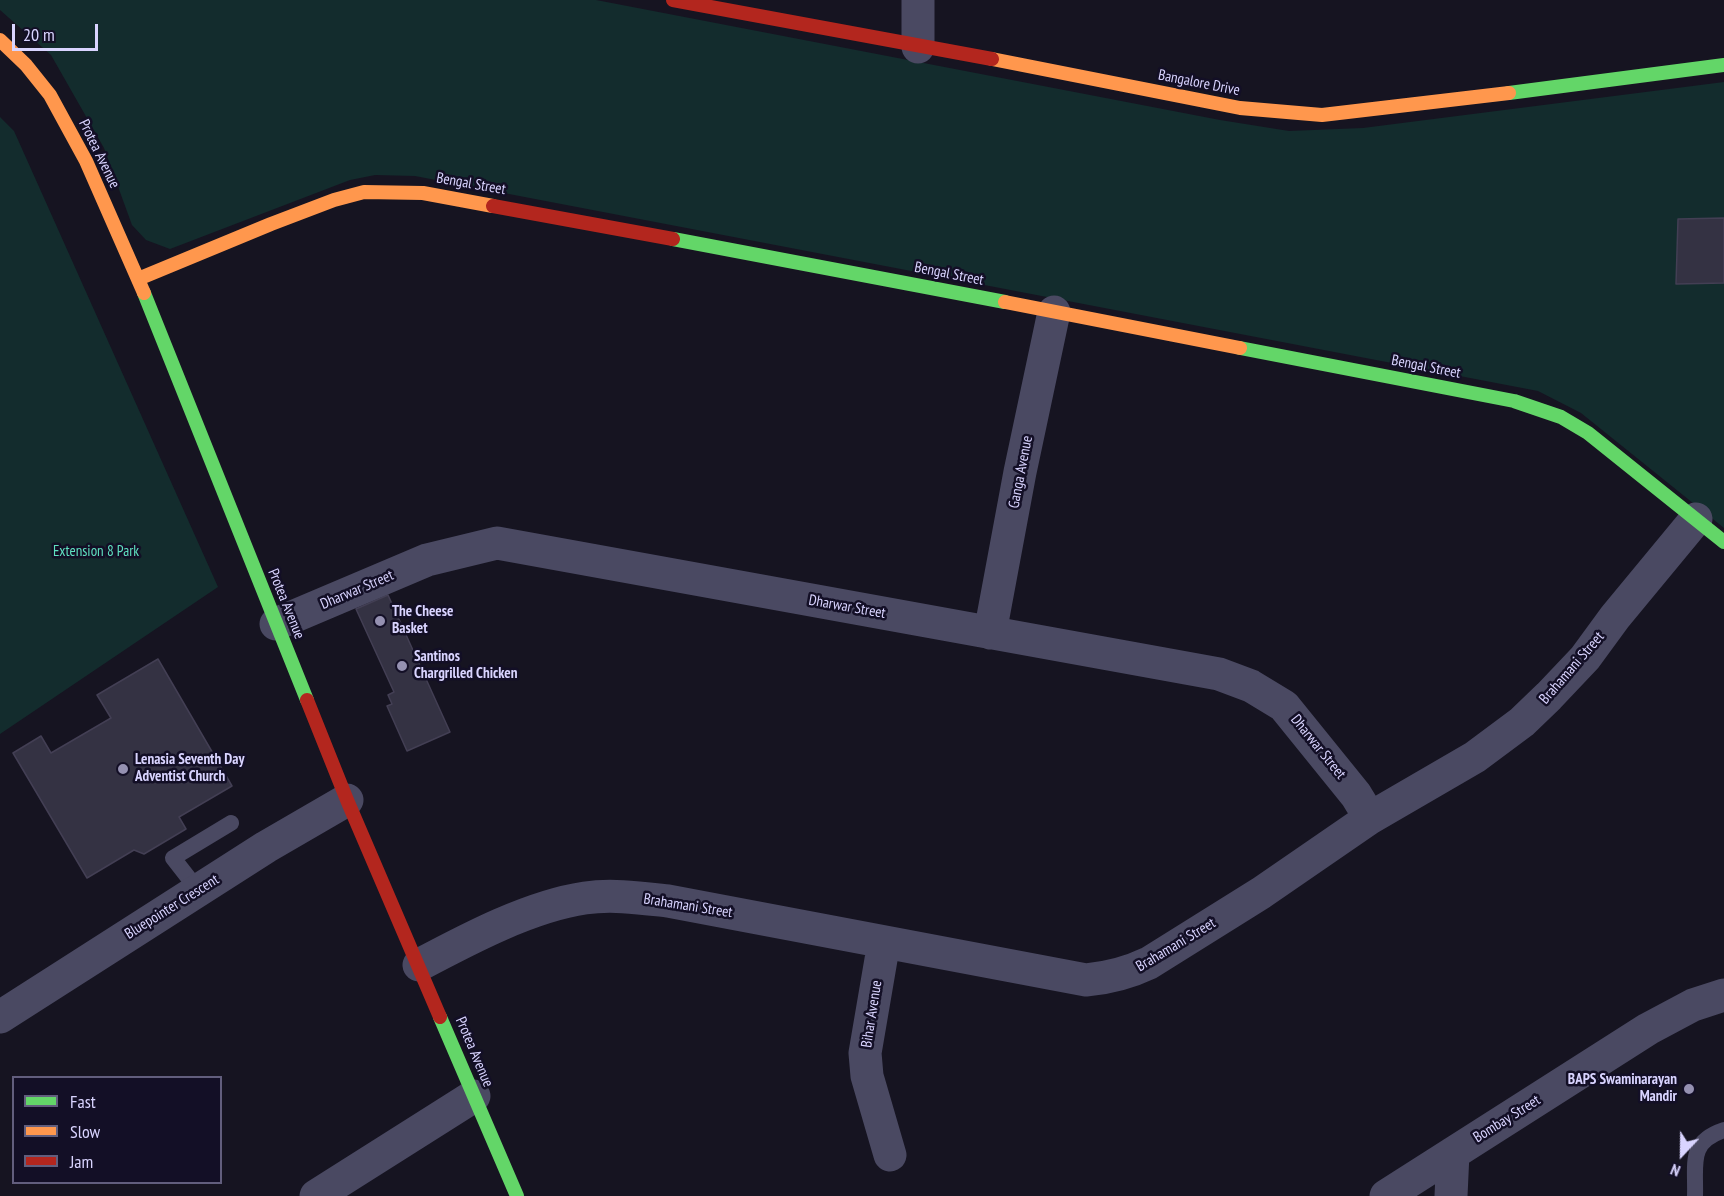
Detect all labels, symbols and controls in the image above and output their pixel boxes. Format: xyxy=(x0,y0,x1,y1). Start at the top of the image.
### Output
scale bar xyxy=(15,12,100,50)
text: 20 m xyxy=(23,23,55,46)
street label: Bangalore Drive xyxy=(1157,66,1241,100)
street label: Protea Avenue xyxy=(75,117,123,191)
street label: Bengal Street xyxy=(435,169,507,199)
street label: Bengal Street xyxy=(913,258,985,290)
street label: Bengal Street xyxy=(1390,351,1462,383)
street label: Ganga Avenue xyxy=(1005,434,1037,510)
park label: Extension 8 Park xyxy=(53,543,139,561)
street label: Protea Avenue xyxy=(264,566,308,642)
street label: Dharwar Street xyxy=(318,567,396,613)
street label: Dharwar Street xyxy=(807,591,887,623)
place label: The Cheese Basket xyxy=(392,603,453,638)
marker: The Cheese Basket xyxy=(373,614,387,628)
street label: Brahamani Street xyxy=(1536,628,1608,708)
place label: Santinos Chargrilled Chicken xyxy=(414,648,517,683)
marker: Santinos Chargrilled Chicken xyxy=(395,659,409,673)
street label: Dharwar Street xyxy=(1287,711,1349,783)
place label: Lenasia Seventh Day Adventist Church xyxy=(135,751,245,786)
marker: Lenasia Seventh Day Adventist Church xyxy=(116,762,130,776)
street label: Bluepointer Crescent xyxy=(122,871,222,943)
street label: Brahamani Street xyxy=(642,890,734,922)
street label: Brahamani Street xyxy=(1133,914,1219,976)
street label: Bihar Avenue xyxy=(858,979,886,1049)
street label: Protea Avenue xyxy=(451,1014,497,1090)
place label: BAPS Swaminarayan Mandir xyxy=(1568,1071,1677,1106)
legend xyxy=(12,1076,222,1184)
marker: BAPS Swaminarayan Mandir xyxy=(1682,1082,1696,1096)
text: Fast xyxy=(70,1090,96,1113)
street label: Bombay Street xyxy=(1470,1091,1544,1147)
text: Slow xyxy=(70,1120,100,1143)
north arrow xyxy=(1652,1124,1712,1184)
text: Jam xyxy=(70,1150,93,1173)
text: N xyxy=(1668,1160,1683,1182)

